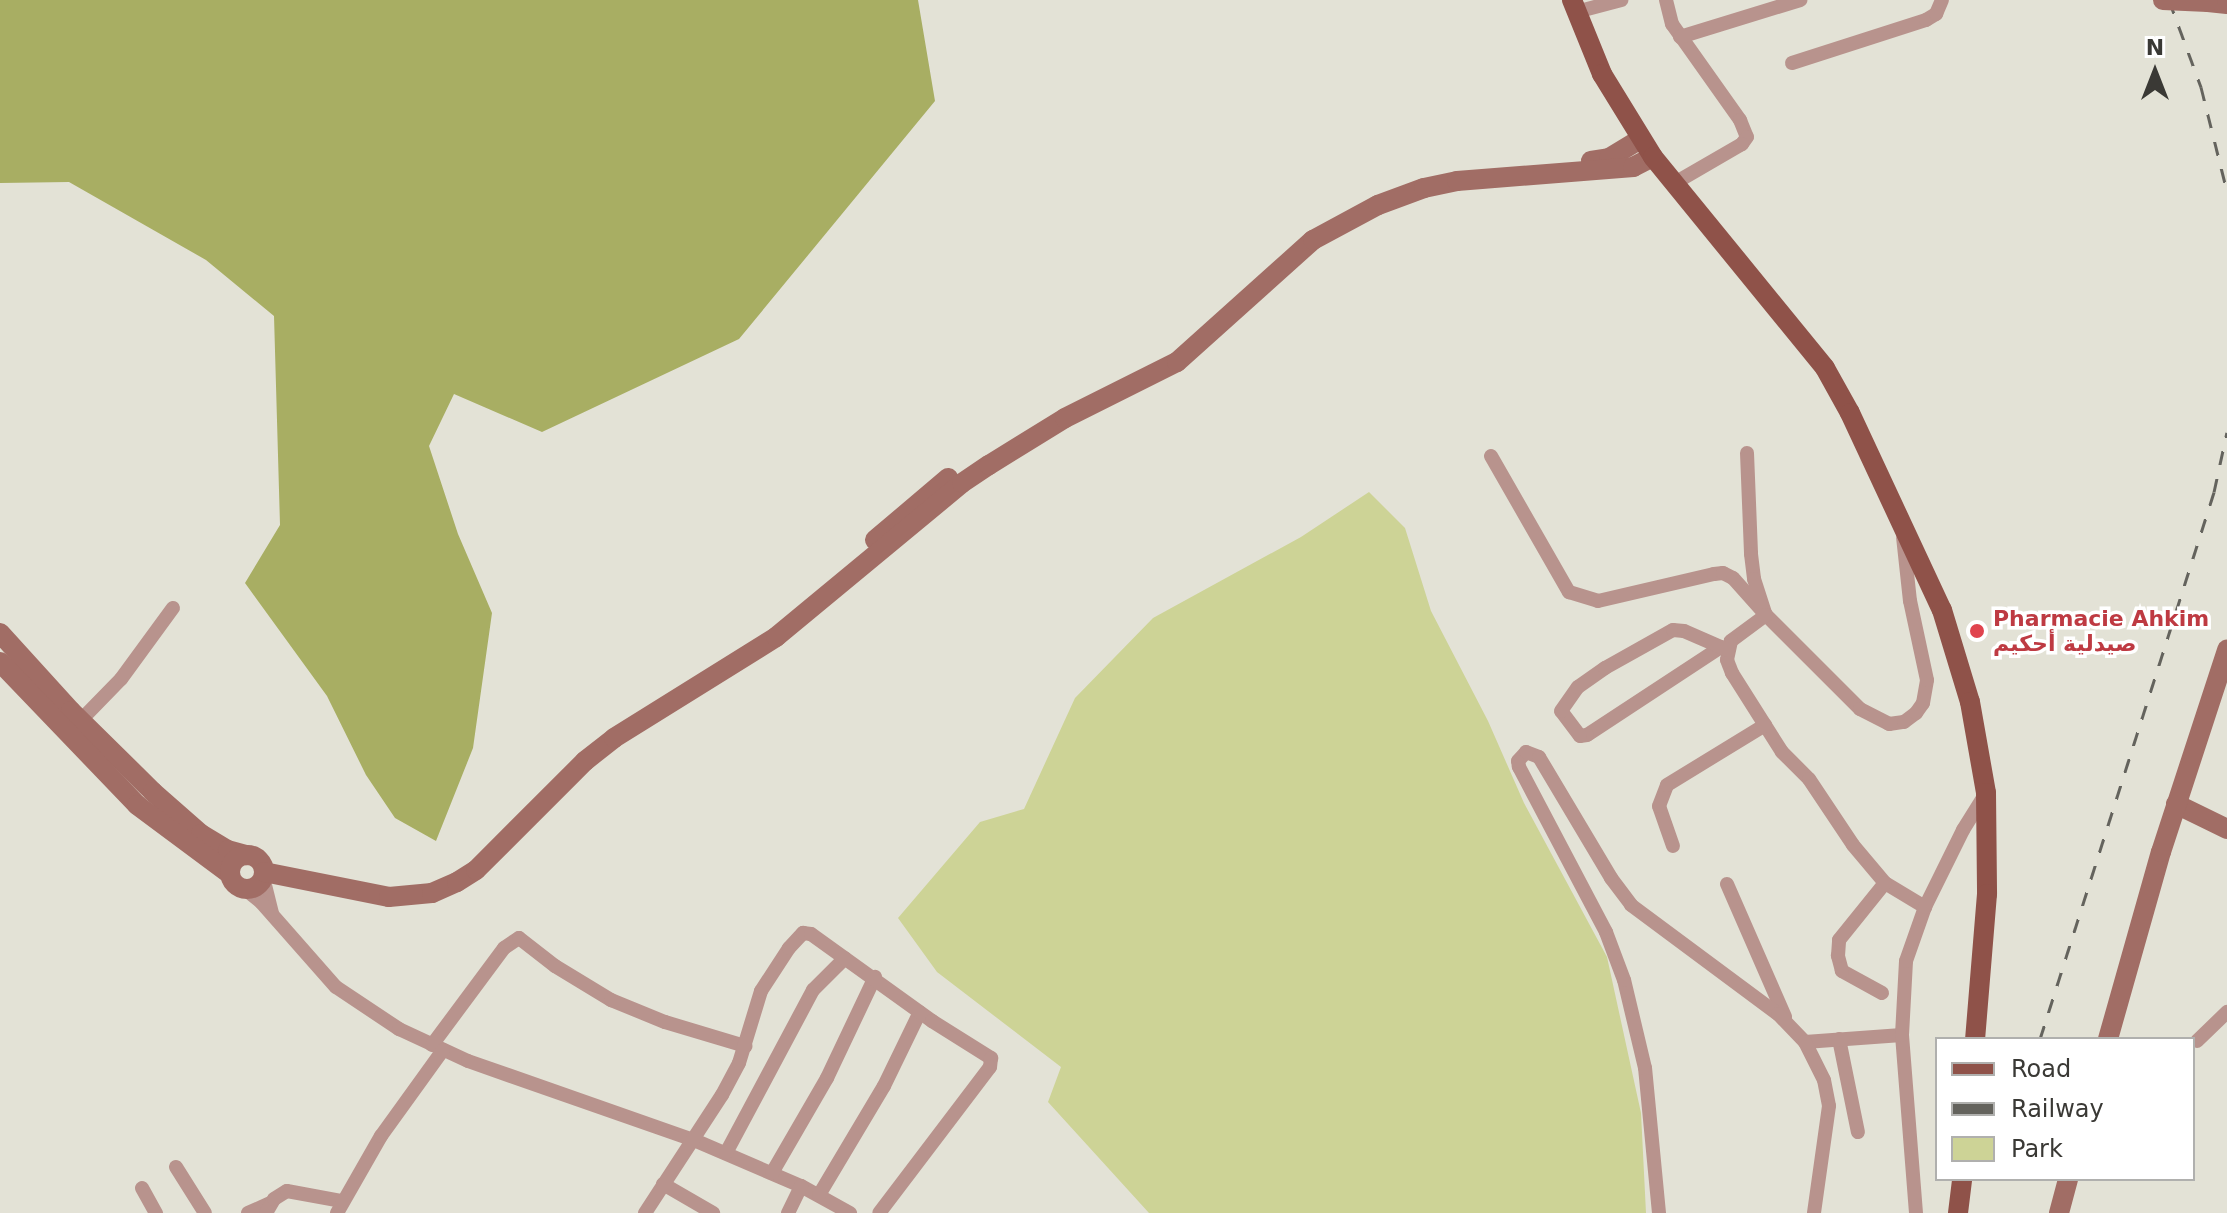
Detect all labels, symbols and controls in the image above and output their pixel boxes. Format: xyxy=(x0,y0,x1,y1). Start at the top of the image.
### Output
north arrow xyxy=(2115,32,2195,112)
text: N xyxy=(2146,35,2164,60)
place label: Pharmacie Ahkim صيدلية أحكيم xyxy=(1993,605,2209,656)
marker: Pharmacie Ahkim صيدلية أحكيم xyxy=(1968,622,1986,640)
legend xyxy=(1935,1037,2195,1181)
text: Road xyxy=(2011,1055,2071,1083)
text: Railway xyxy=(2011,1095,2104,1123)
text: Park xyxy=(2011,1135,2063,1163)

